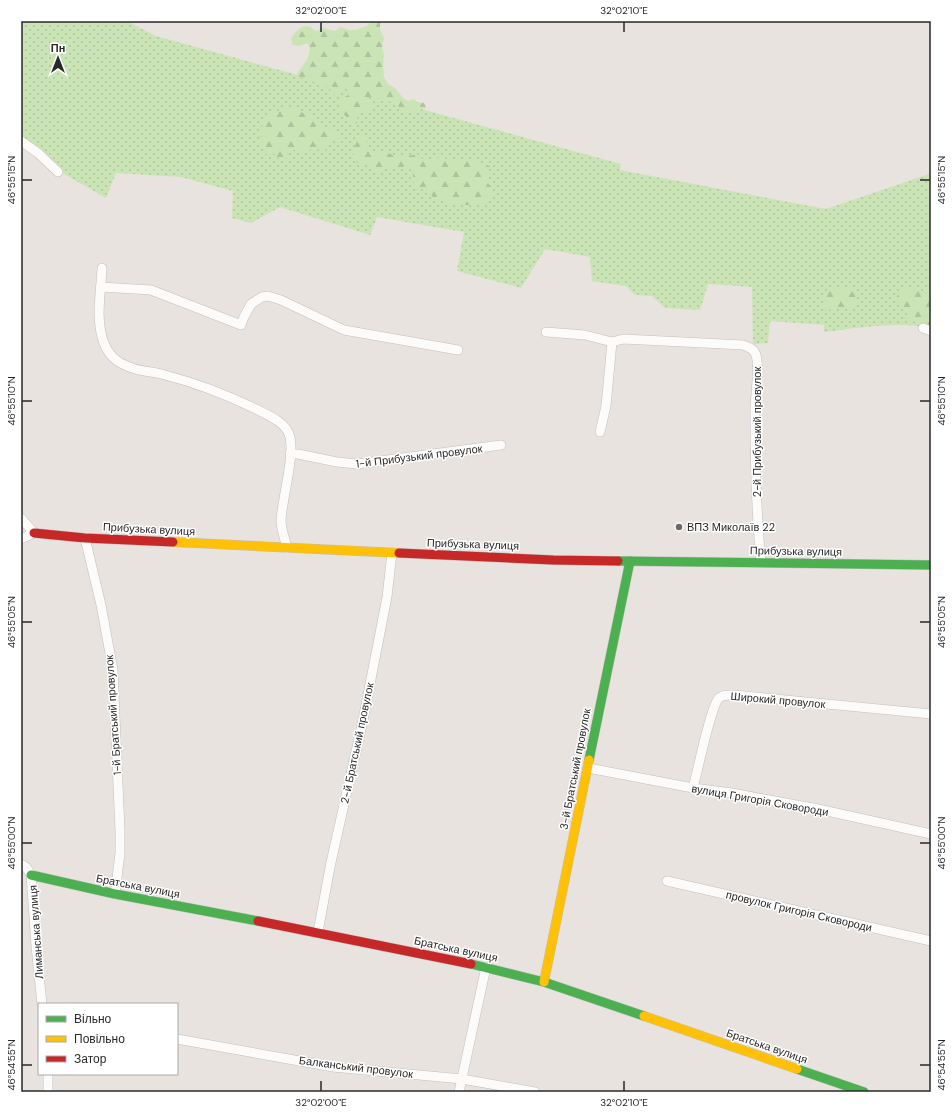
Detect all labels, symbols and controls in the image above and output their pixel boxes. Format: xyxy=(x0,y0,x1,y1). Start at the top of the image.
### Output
text: 32°02'00"E xyxy=(295,4,347,17)
text: 32°02'10"E xyxy=(600,4,648,17)
north arrow xyxy=(38,38,78,78)
text: Пн xyxy=(51,41,65,55)
text: 46°55'15"N xyxy=(5,156,18,204)
text: 46°55'15"N xyxy=(935,156,948,204)
street label: 2-й Прибузький провулок xyxy=(750,367,764,497)
text: 46°55'10"N xyxy=(5,376,18,426)
text: 46°55'10"N xyxy=(935,376,948,426)
street label: 1-й Прибузький провулок xyxy=(355,441,483,471)
street label: Прибузька вулиця xyxy=(103,520,195,538)
place label: ВПЗ Миколаїв 22 xyxy=(687,520,775,534)
marker: ВПЗ Миколаїв 22 xyxy=(674,522,684,532)
street label: Прибузька вулиця xyxy=(427,535,519,553)
street label: Прибузька вулиця xyxy=(750,543,842,559)
text: 46°55'05"N xyxy=(5,596,18,648)
text: 46°55'05"N xyxy=(935,596,948,648)
street label: 1-й Братський провулок xyxy=(102,654,124,776)
street label: 2-й Братський провулок xyxy=(337,681,377,805)
street label: Широкий провулок xyxy=(730,689,826,711)
street label: 3-й Братський провулок xyxy=(556,707,594,831)
street label: вулиця Григорія Сковороди xyxy=(690,781,830,819)
text: 46°55'00"N xyxy=(5,816,18,869)
text: 46°55'00"N xyxy=(935,816,948,869)
street label: Братська вулиця xyxy=(95,871,181,901)
street label: Лиманська вулиця xyxy=(26,885,46,979)
street label: провулок Григорія Сковороди xyxy=(724,887,874,935)
street label: Братська вулиця xyxy=(413,933,499,965)
legend xyxy=(38,1003,178,1075)
text: Вільно xyxy=(74,1011,112,1027)
street label: Братська вулиця xyxy=(724,1026,810,1066)
text: Повільно xyxy=(74,1031,125,1047)
text: 46°54'55"N xyxy=(5,1039,18,1091)
text: 46°54'55"N xyxy=(935,1039,948,1091)
text: Затор xyxy=(74,1051,107,1067)
street label: Балканський провулок xyxy=(298,1053,414,1081)
text: 32°02'00"E xyxy=(295,1096,347,1109)
text: 32°02'10"E xyxy=(600,1096,648,1109)

